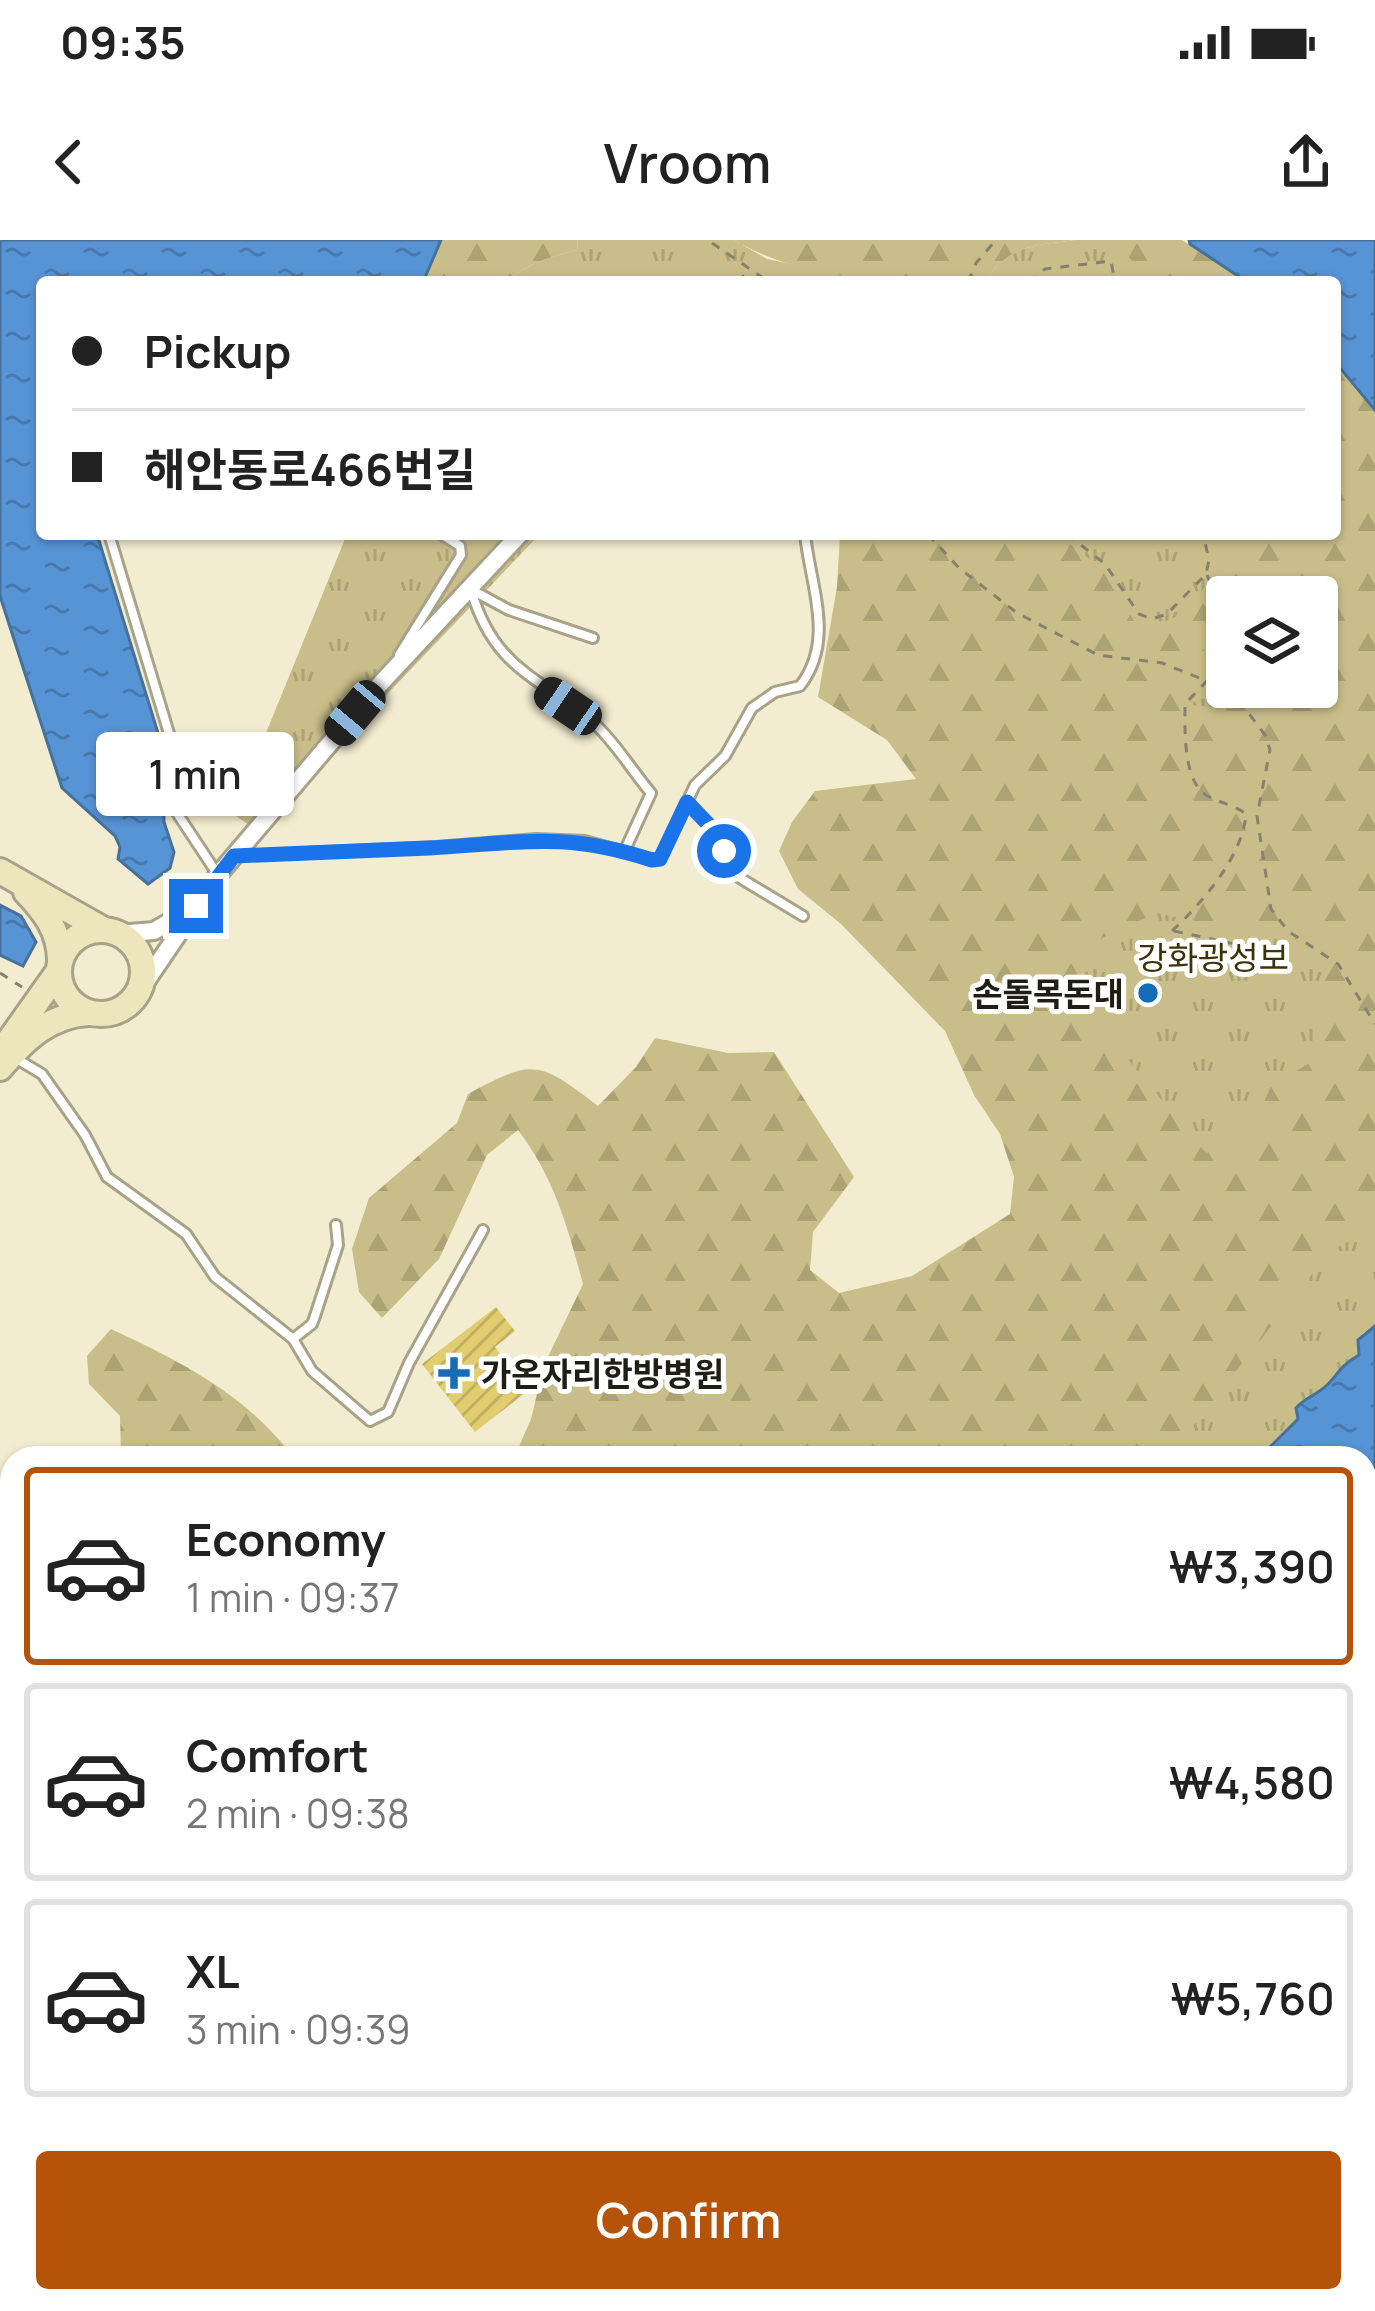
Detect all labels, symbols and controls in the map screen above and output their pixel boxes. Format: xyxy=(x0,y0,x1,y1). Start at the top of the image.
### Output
text: 09:35 xyxy=(60,11,186,73)
text: Vroom xyxy=(604,125,771,199)
icon: back xyxy=(36,129,102,195)
icon: share xyxy=(1273,129,1339,195)
text: Pickup xyxy=(144,320,291,382)
text: 해안동로466번길 xyxy=(144,438,476,500)
map controls xyxy=(1206,576,1338,708)
button: layers xyxy=(1206,576,1338,708)
car xyxy=(528,671,608,741)
car xyxy=(318,674,392,752)
callout: 1 min xyxy=(97,732,295,816)
text: 1 min xyxy=(149,747,241,801)
route start xyxy=(697,824,751,878)
route end xyxy=(169,879,223,933)
park label: 강화광성보 xyxy=(1137,935,1289,980)
place label: 손돌목돈대 xyxy=(972,971,1124,1016)
marker: 손돌목돈대 xyxy=(1135,980,1161,1006)
place label: 가온자리한방병원 xyxy=(481,1351,724,1396)
marker: 가온자리한방병원 xyxy=(438,1357,470,1389)
text: Economy xyxy=(186,1508,386,1570)
icon: car xyxy=(42,1512,150,1620)
text: ₩3,390 xyxy=(1169,1535,1335,1597)
text: 1 min · 09:37 xyxy=(186,1570,400,1624)
text: Comfort xyxy=(186,1724,369,1786)
icon: car xyxy=(42,1728,150,1836)
text: ₩4,580 xyxy=(1169,1751,1335,1813)
text: 2 min · 09:38 xyxy=(186,1786,410,1840)
text: XL xyxy=(186,1940,240,2002)
icon: car xyxy=(42,1944,150,2052)
text: ₩5,760 xyxy=(1170,1967,1335,2029)
text: 3 min · 09:39 xyxy=(186,2002,411,2056)
button: Confirm xyxy=(36,2151,1341,2289)

